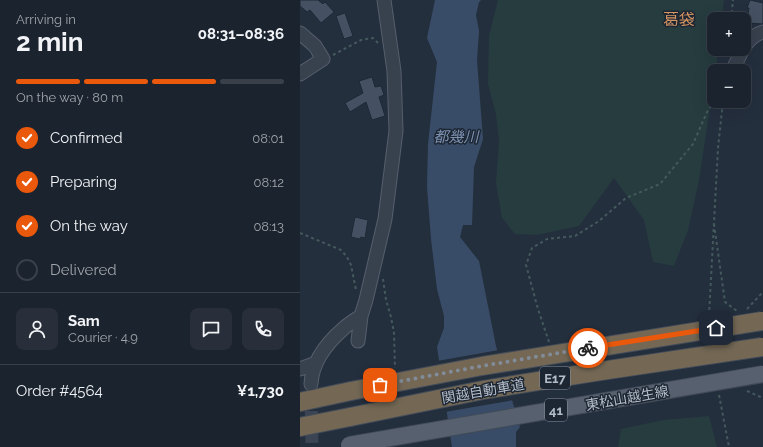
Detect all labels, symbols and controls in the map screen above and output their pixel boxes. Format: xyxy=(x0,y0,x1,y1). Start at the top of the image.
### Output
district label: 葛袋 xyxy=(663,10,695,29)
text: Arriving in xyxy=(16,12,76,27)
map controls xyxy=(707,12,751,108)
button: + xyxy=(707,12,751,56)
text: 08:31–08:36 xyxy=(198,25,284,43)
text: 2 min xyxy=(16,27,83,57)
button: − xyxy=(707,64,751,108)
text: On the way · 80 m xyxy=(16,90,123,105)
icon: check xyxy=(16,127,38,149)
water label: 都幾川 xyxy=(433,128,480,146)
text: Confirmed xyxy=(50,129,123,147)
text: 08:01 xyxy=(252,131,284,146)
icon: check xyxy=(16,171,38,193)
text: Preparing xyxy=(50,173,117,191)
text: 08:12 xyxy=(254,175,284,190)
icon: check xyxy=(16,215,38,237)
text: On the way xyxy=(50,217,128,235)
text: 08:13 xyxy=(253,219,284,234)
text: Delivered xyxy=(50,261,117,279)
button: person xyxy=(16,308,58,350)
button: chat xyxy=(190,308,232,350)
button: phone xyxy=(242,308,284,350)
pin xyxy=(699,311,733,345)
text: Sam xyxy=(68,312,100,330)
icon: home xyxy=(705,317,727,339)
courier xyxy=(568,328,608,368)
text: Courier · 4.9 xyxy=(68,330,138,345)
icon: bike xyxy=(577,337,599,359)
road number: E17 xyxy=(540,367,570,389)
pin xyxy=(363,368,397,402)
icon: bag xyxy=(369,374,391,396)
street label: 関越自動車道 xyxy=(440,376,526,406)
text: Order #4564 xyxy=(16,382,103,400)
text: ¥1,730 xyxy=(237,382,284,400)
street label: 東松山越生線 xyxy=(584,383,670,413)
road number: 41 xyxy=(545,399,567,421)

